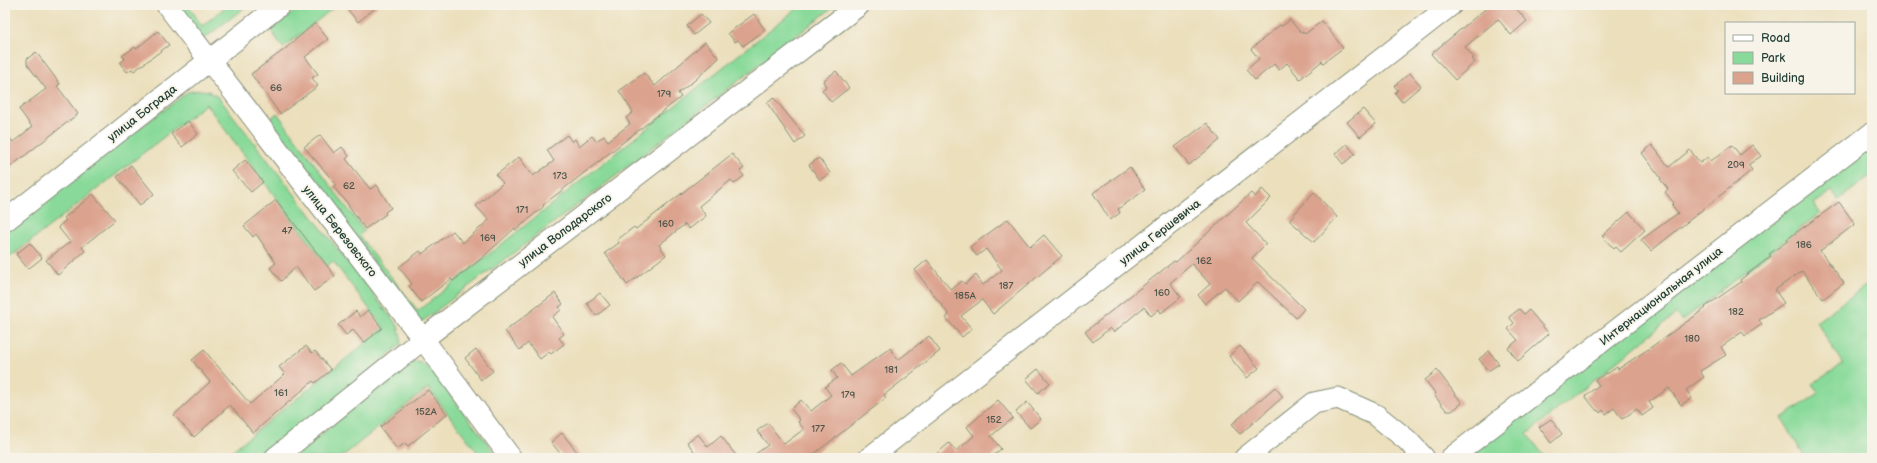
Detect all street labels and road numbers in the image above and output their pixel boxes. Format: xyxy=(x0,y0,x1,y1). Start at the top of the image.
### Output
street label: улица Бограда xyxy=(105,82,180,145)
street label: улица Березовского xyxy=(299,182,380,280)
street label: улица Володарского xyxy=(516,190,615,270)
street label: улица Гершевича xyxy=(1117,196,1204,269)
street label: Интернациональная улица xyxy=(1597,244,1726,349)

